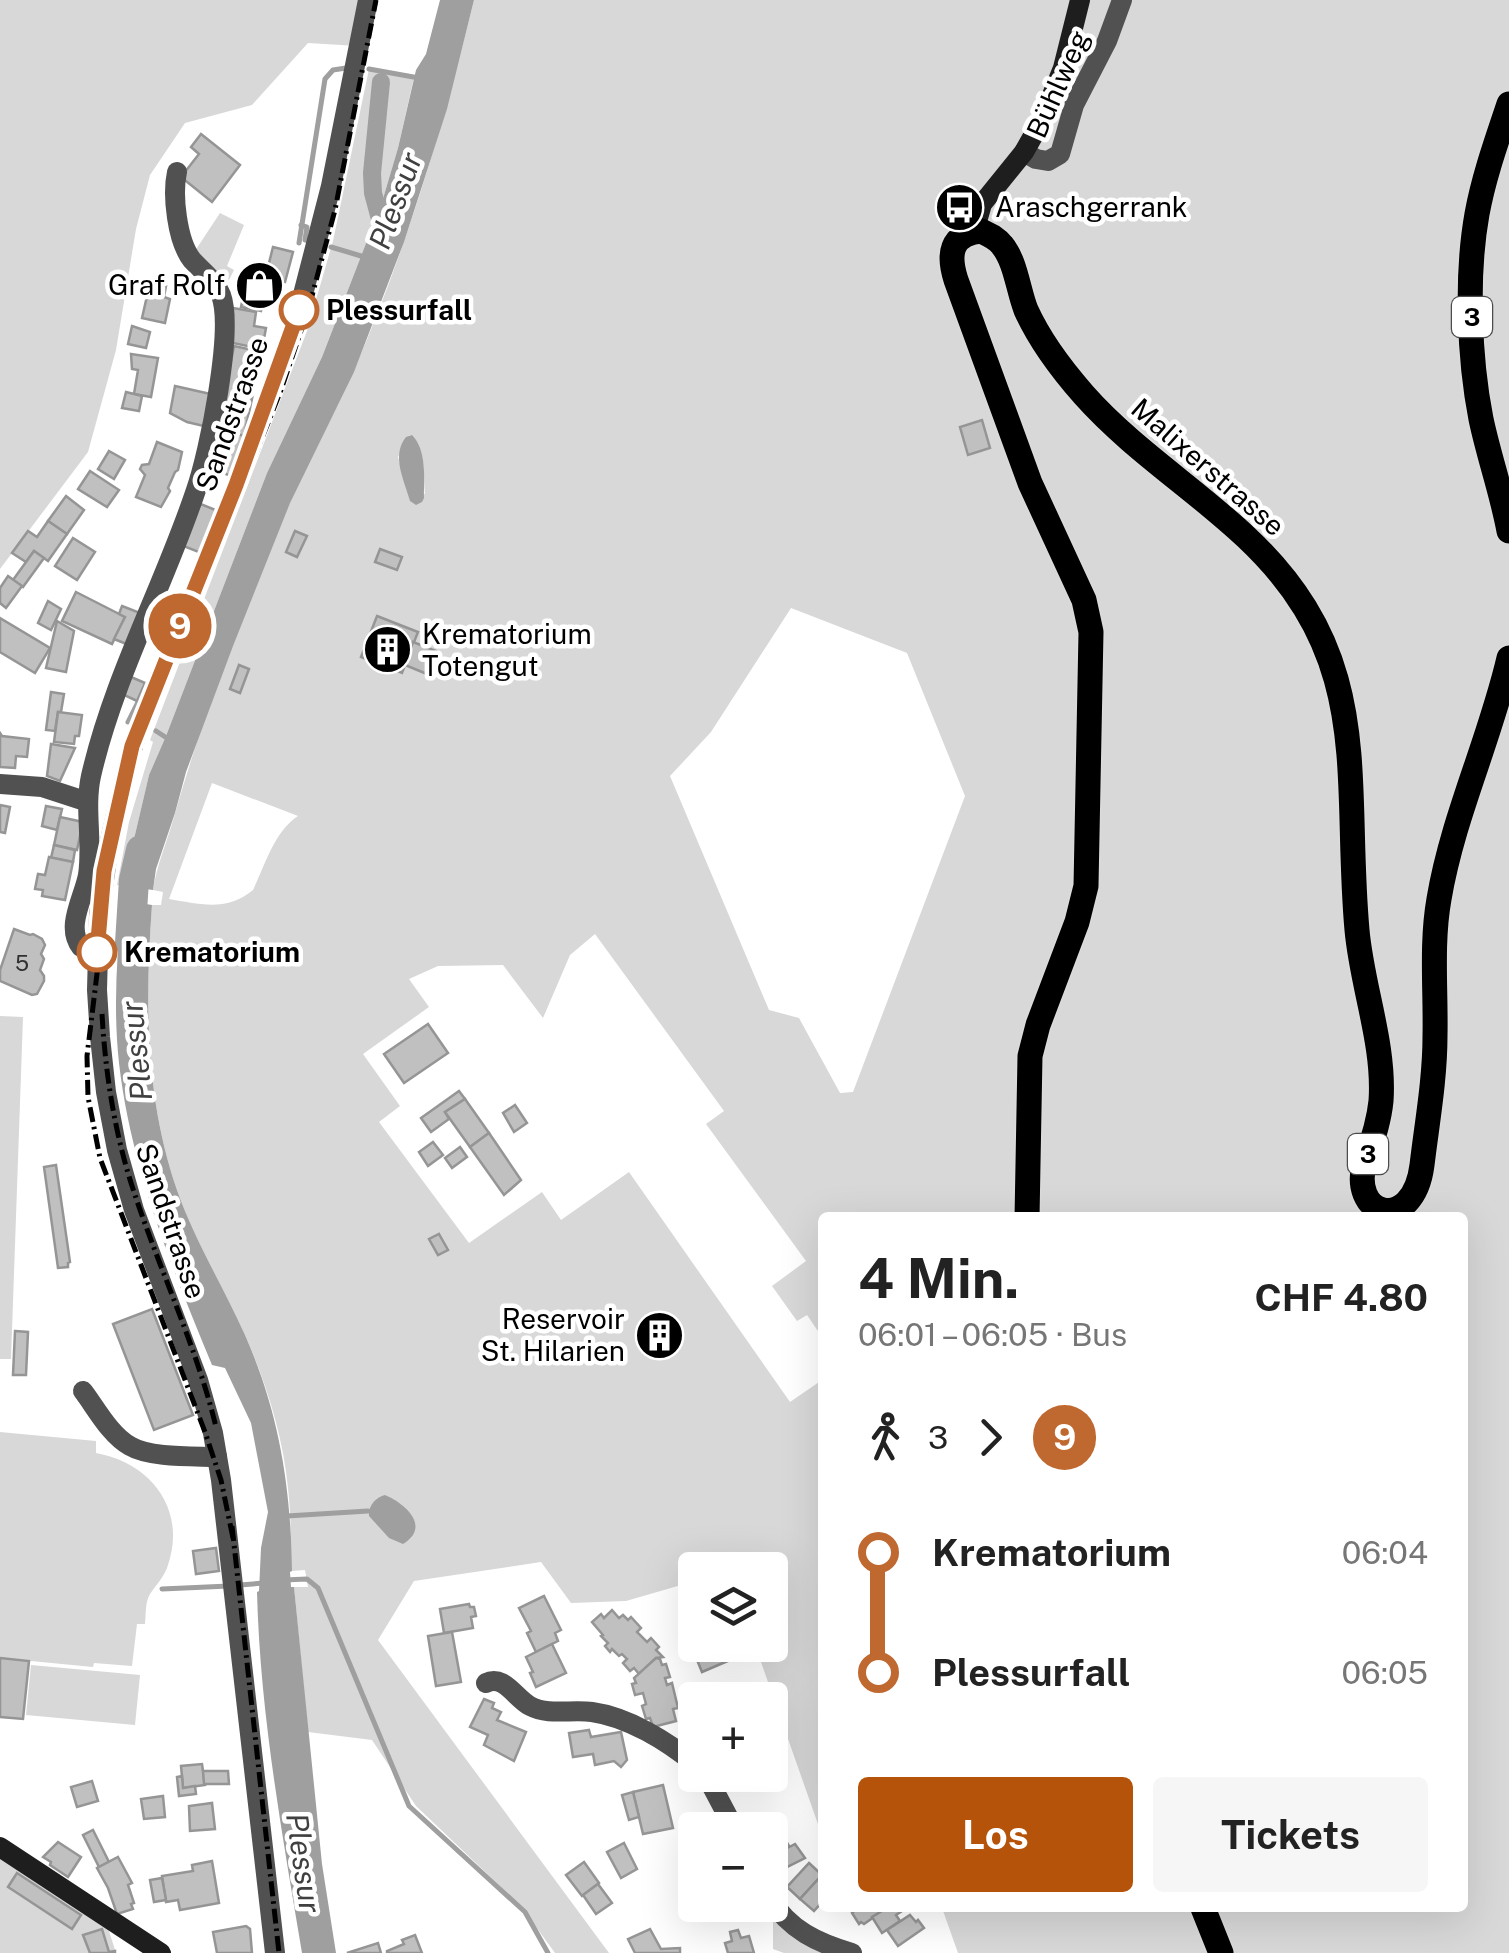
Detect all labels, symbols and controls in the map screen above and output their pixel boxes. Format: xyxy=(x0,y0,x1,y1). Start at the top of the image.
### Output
street label: Bühlweg xyxy=(1019,25,1096,143)
water label: Plessur xyxy=(361,147,429,254)
bus stop icon: Araschgerrank xyxy=(934,181,986,233)
place label: Araschgerrank xyxy=(995,190,1188,223)
shop icon: Graf Rolf xyxy=(234,259,286,311)
place label: Graf Rolf xyxy=(108,268,225,301)
marker: Plessurfall xyxy=(280,291,318,329)
place label: Plessurfall xyxy=(326,293,472,326)
road number: 3 xyxy=(1452,297,1492,337)
street label: Sandstrasse xyxy=(188,332,275,495)
street label: Malixerstrasse xyxy=(1125,391,1292,542)
line badge: 9 xyxy=(148,594,212,658)
text: 9 xyxy=(168,606,192,647)
place label: Krematorium Totengut xyxy=(422,617,592,682)
building icon: Krematorium Totengut xyxy=(361,624,413,676)
marker: Krematorium xyxy=(78,933,116,971)
place label: Krematorium xyxy=(124,935,300,968)
house number: 5 xyxy=(15,950,29,976)
water label: Plessur xyxy=(113,999,159,1103)
road number: 3 xyxy=(1348,1134,1388,1174)
street label: Sandstrasse xyxy=(130,1139,213,1303)
text: 4 Min. xyxy=(858,1246,1019,1310)
text: CHF 4.80 xyxy=(1255,1275,1428,1320)
place label: Reservoir St. Hilarien xyxy=(481,1302,625,1367)
building icon: Reservoir St. Hilarien xyxy=(634,1309,686,1361)
text: 06:01 – 06:05 · Bus xyxy=(858,1316,1127,1353)
icon: walk xyxy=(858,1410,913,1465)
icon: forward xyxy=(963,1410,1018,1465)
text: 9 xyxy=(1053,1417,1076,1458)
text: 3 xyxy=(928,1419,948,1456)
text: Krematorium xyxy=(932,1530,1171,1575)
text: 06:04 xyxy=(1342,1534,1428,1571)
map controls xyxy=(678,1552,788,1922)
button: layers xyxy=(678,1552,788,1662)
text: Plessurfall xyxy=(932,1650,1130,1695)
text: 06:05 xyxy=(1341,1654,1428,1691)
button: + xyxy=(678,1682,788,1792)
button: Los xyxy=(858,1777,1133,1892)
button: Tickets xyxy=(1153,1777,1428,1892)
water label: Plessur xyxy=(279,1811,329,1916)
button: − xyxy=(678,1812,788,1922)

